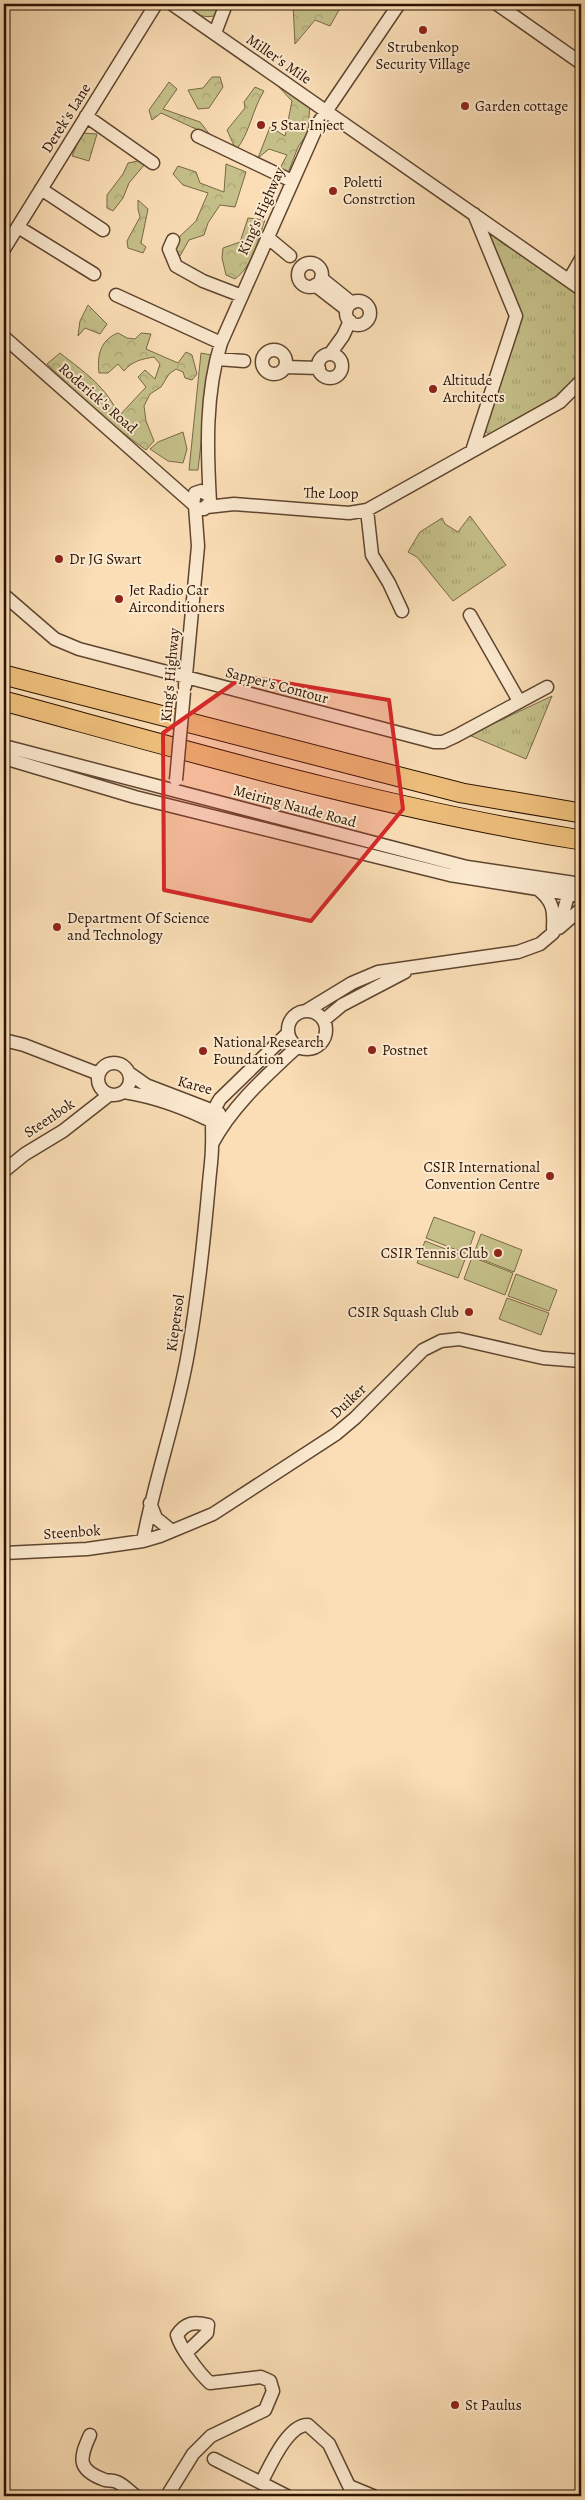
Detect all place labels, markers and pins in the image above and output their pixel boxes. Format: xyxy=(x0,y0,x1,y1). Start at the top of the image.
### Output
marker: Strubenkop Security Village xyxy=(417,24,429,36)
place label: Strubenkop Security Village xyxy=(376,37,471,74)
place label: Garden cottage xyxy=(475,96,568,116)
marker: Garden cottage xyxy=(459,100,471,112)
place label: 5 Star Inject xyxy=(271,115,344,135)
marker: 5 Star Inject xyxy=(255,119,267,131)
place label: Poletti Constrction xyxy=(343,172,416,209)
marker: Poletti Constrction xyxy=(327,185,339,197)
place label: Altitude Architects xyxy=(442,370,505,407)
marker: Altitude Architects xyxy=(427,383,439,395)
place label: Dr JG Swart xyxy=(69,549,142,569)
marker: Dr JG Swart xyxy=(53,553,65,565)
place label: Jet Radio Car Airconditioners xyxy=(128,580,225,617)
marker: Jet Radio Car Airconditioners xyxy=(113,593,125,605)
place label: Department Of Science and Technology xyxy=(67,908,210,945)
marker: Department Of Science and Technology xyxy=(51,921,63,933)
place label: National Research Foundation xyxy=(213,1032,324,1069)
place label: Postnet xyxy=(382,1040,428,1060)
marker: Postnet xyxy=(366,1044,378,1056)
marker: National Research Foundation xyxy=(197,1045,209,1057)
place label: CSIR International Convention Centre xyxy=(423,1157,540,1194)
marker: CSIR International Convention Centre xyxy=(544,1170,556,1182)
place label: CSIR Tennis Club xyxy=(381,1243,488,1263)
marker: CSIR Tennis Club xyxy=(492,1247,504,1259)
place label: CSIR Squash Club xyxy=(348,1302,459,1322)
marker: CSIR Squash Club xyxy=(463,1306,475,1318)
place label: St Paulus xyxy=(465,2395,522,2415)
marker: St Paulus xyxy=(449,2399,461,2411)

